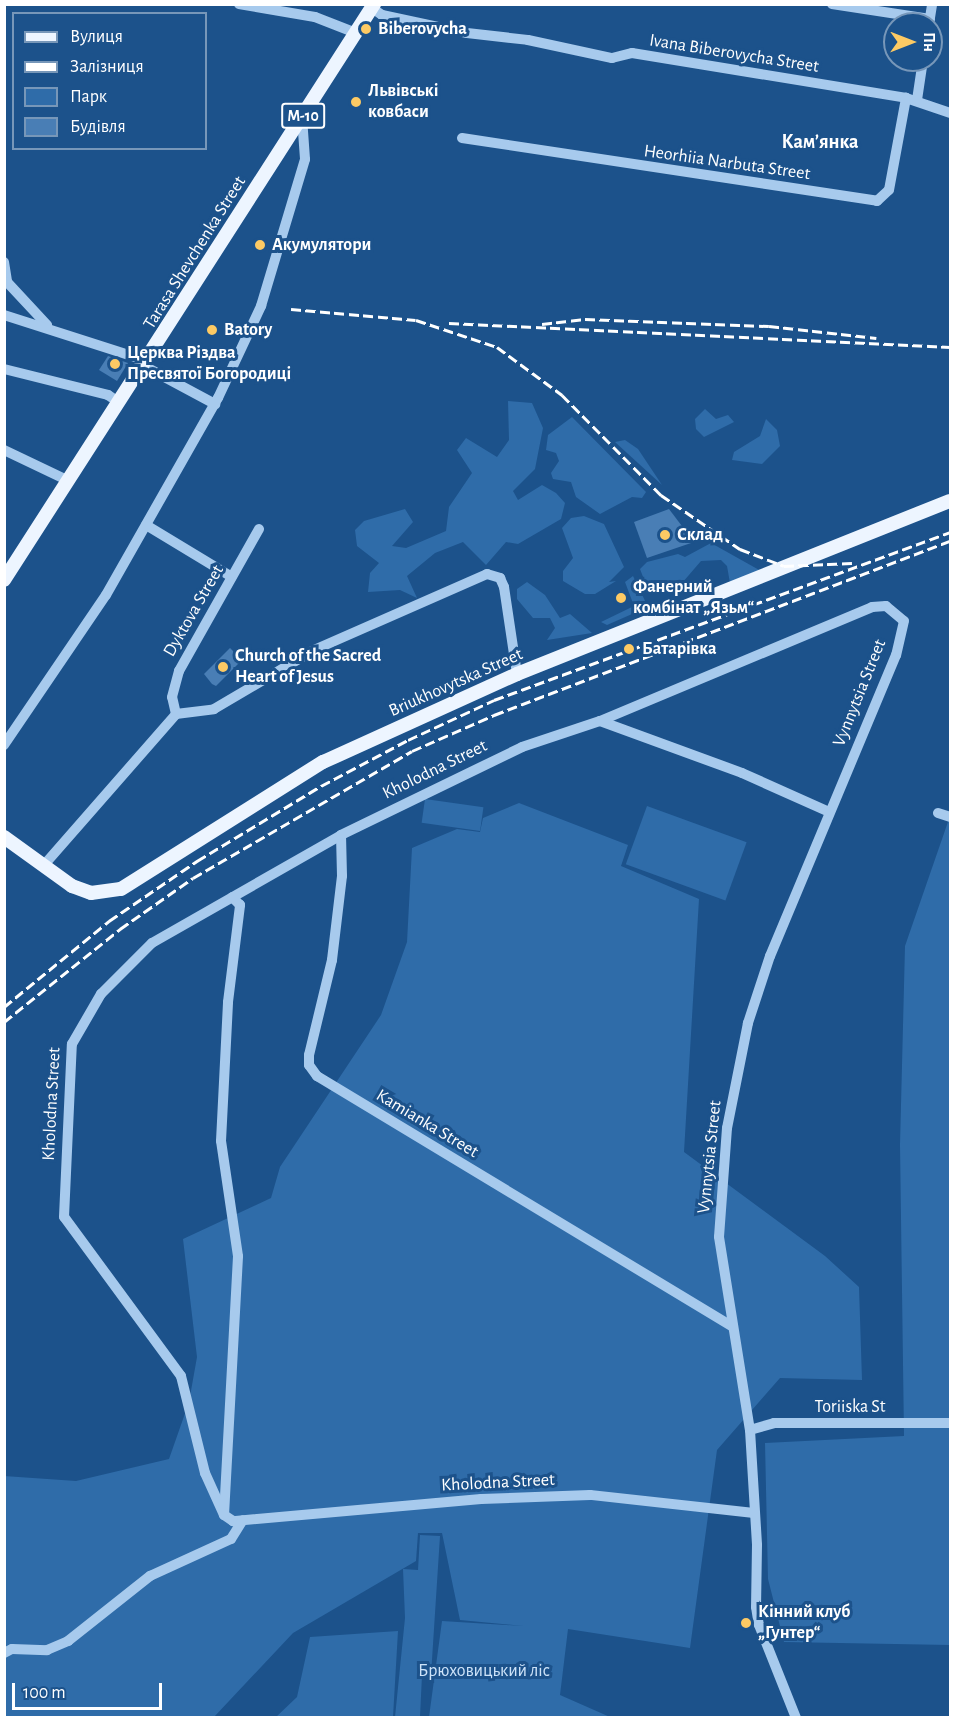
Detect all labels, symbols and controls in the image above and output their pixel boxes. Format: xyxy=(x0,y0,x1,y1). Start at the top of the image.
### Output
legend xyxy=(12,12,207,150)
north arrow xyxy=(883,12,943,72)
place label: Biberovycha xyxy=(378,18,467,40)
marker: Biberovycha xyxy=(359,22,373,36)
text: Вулиця xyxy=(70,28,123,46)
street label: Ivana Biberovycha Street xyxy=(648,30,820,78)
text: Пн xyxy=(921,32,937,52)
text: Залізниця xyxy=(70,58,144,76)
place label: Львівські ковбаси xyxy=(368,81,438,124)
text: Парк xyxy=(70,88,107,106)
marker: Львівські ковбаси xyxy=(349,95,363,109)
road number: М-10 xyxy=(280,103,326,129)
text: Будівля xyxy=(70,118,126,136)
district label: Кам’янка xyxy=(781,130,859,154)
street label: Heorhiia Narbuta Street xyxy=(642,141,812,185)
street label: Tarasa Shevchenka Street xyxy=(139,172,251,334)
place label: Акумулятори xyxy=(272,234,371,256)
marker: Акумулятори xyxy=(253,238,267,252)
place label: Batory xyxy=(224,319,272,341)
marker: Batory xyxy=(205,323,219,337)
place label: Церква Різдва Пресвятої Богородиці xyxy=(127,343,291,386)
marker: Церква Різдва Пресвятої Богородиці xyxy=(108,357,122,371)
place label: Склад xyxy=(677,524,723,546)
marker: Склад xyxy=(658,528,672,542)
street label: Dyktova Street xyxy=(159,561,229,661)
place label: Фанерний комбінат „Язьм“ xyxy=(633,577,754,620)
marker: Фанерний комбінат „Язьм“ xyxy=(614,591,628,605)
street label: Vynnytsia Street xyxy=(829,636,891,750)
place label: Батарівка xyxy=(642,638,716,660)
marker: Батарівка xyxy=(620,640,638,658)
street label: Briukhovytska Street xyxy=(386,644,526,722)
place label: Church of the Sacred Heart of Jesus xyxy=(235,646,381,688)
marker: Church of the Sacred Heart of Jesus xyxy=(216,660,230,674)
street label: Kholodna Street xyxy=(379,735,491,805)
street label: Kholodna Street xyxy=(38,1047,66,1161)
street label: Kamianka Street xyxy=(372,1085,482,1163)
street label: Vynnytsia Street xyxy=(693,1099,727,1215)
street label: Toriiska St xyxy=(815,1396,885,1418)
street label: Kholodna Street xyxy=(441,1469,555,1497)
place label: Кінний клуб „Гунтер“ xyxy=(758,1602,850,1644)
marker: Кінний клуб „Гунтер“ xyxy=(739,1616,753,1630)
park label: Брюховицький ліс xyxy=(418,1660,550,1682)
scale bar xyxy=(15,1671,165,1709)
text: 100 m xyxy=(23,1684,66,1702)

